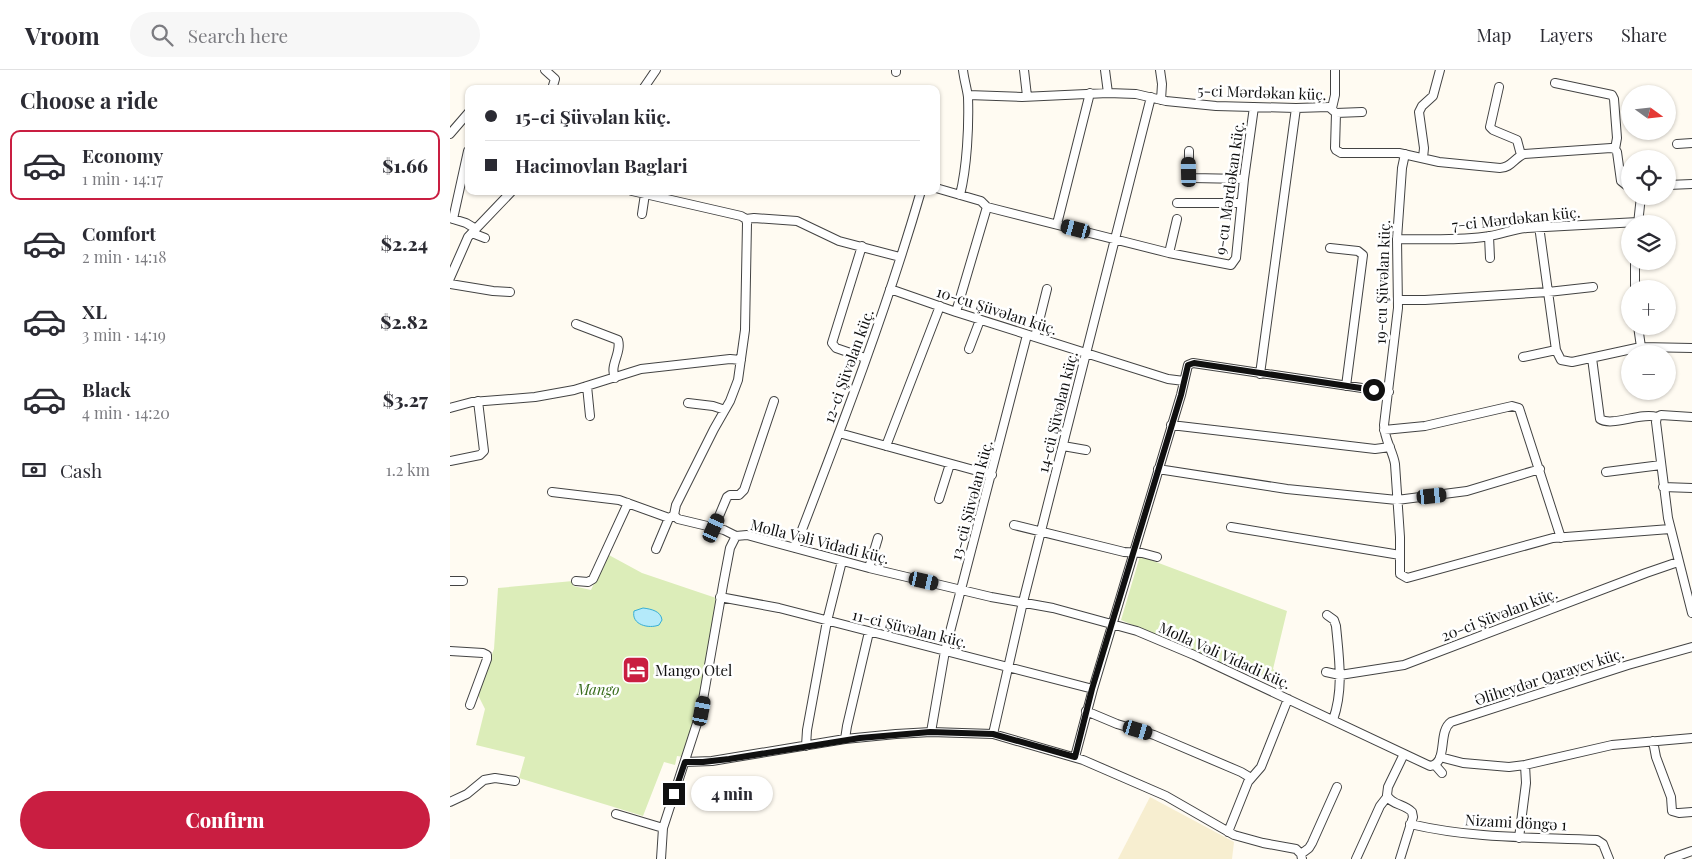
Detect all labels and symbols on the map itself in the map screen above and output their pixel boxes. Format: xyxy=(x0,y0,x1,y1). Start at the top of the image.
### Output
street label: 5-ci Mərdəkan küç. xyxy=(1197,80,1327,104)
north arrow xyxy=(1621,85,1676,140)
street label: 9-cu Mərdəkan küç. xyxy=(1210,120,1248,256)
car xyxy=(1181,157,1196,187)
street label: 7-ci Mərdəkan küç. xyxy=(1451,201,1581,235)
car xyxy=(1059,218,1092,240)
street label: 19-cu Şüvəlan küç. xyxy=(1370,219,1394,345)
street label: 10-cu Şüvəlan küç. xyxy=(934,281,1060,339)
street label: 12-ci Şüvəlan küç. xyxy=(818,306,878,426)
street label: 14-cü Şüvəlan küç. xyxy=(1032,349,1082,475)
route start xyxy=(1363,379,1385,401)
street label: 13-cü Şüvəlan küç. xyxy=(945,438,997,562)
car xyxy=(1416,487,1447,505)
car xyxy=(701,511,726,545)
street label: Molla Vəli Vidadi küç. xyxy=(748,514,892,568)
car xyxy=(907,570,940,592)
street label: 20-ci Şüvəlan küç. xyxy=(1438,583,1560,645)
street label: 11-ci Şüvəlan küç. xyxy=(850,604,970,652)
street label: Molla Vəli Vidadi küç. xyxy=(1156,617,1294,693)
street label: Əliheydər Qarayev küç. xyxy=(1472,642,1626,710)
hotel icon: Mango Otel xyxy=(621,655,651,685)
place label: Mango Otel xyxy=(655,660,732,680)
park label: Mango xyxy=(575,679,620,699)
car xyxy=(691,695,712,727)
car xyxy=(1121,718,1154,742)
callout: 4 min xyxy=(692,776,774,812)
route end xyxy=(663,783,685,805)
street label: Nizami döngə 1 xyxy=(1465,809,1568,835)

